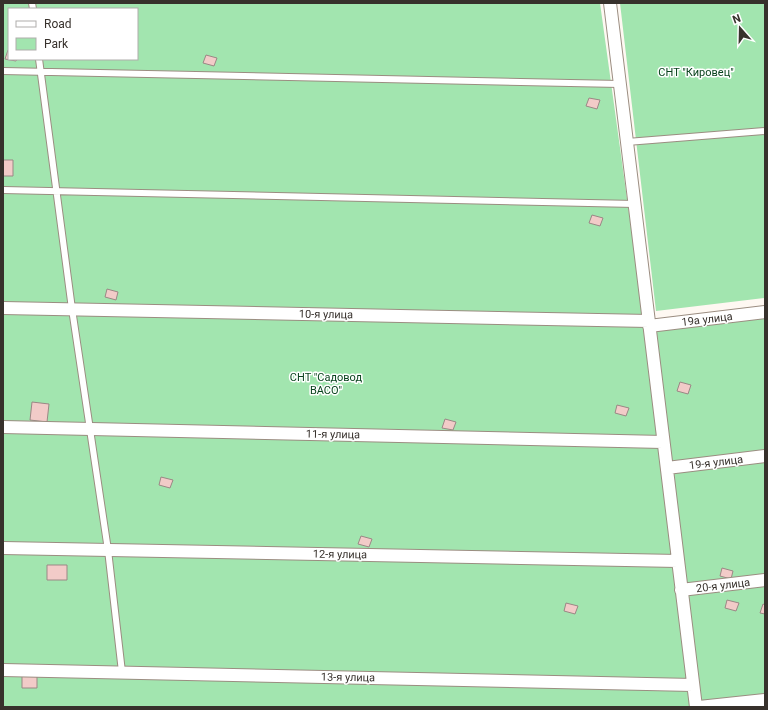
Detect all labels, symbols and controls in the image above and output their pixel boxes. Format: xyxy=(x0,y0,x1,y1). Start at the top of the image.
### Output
legend xyxy=(8,8,138,60)
north arrow xyxy=(720,8,760,48)
text: N xyxy=(731,12,743,27)
text: Road xyxy=(44,17,72,31)
text: Park xyxy=(44,37,69,51)
park label: СНТ "Кировец" xyxy=(658,66,734,79)
street label: 10-я улица xyxy=(299,308,353,321)
street label: 19а улица xyxy=(681,310,733,329)
park label: СНТ "Садовод ВАСО" xyxy=(290,371,363,397)
street label: 11-я улица xyxy=(306,428,360,441)
street label: 19-я улица xyxy=(688,453,744,472)
street label: 12-я улица xyxy=(313,548,367,561)
street label: 20-я улица xyxy=(695,576,751,595)
street label: 13-я улица xyxy=(321,671,375,684)

